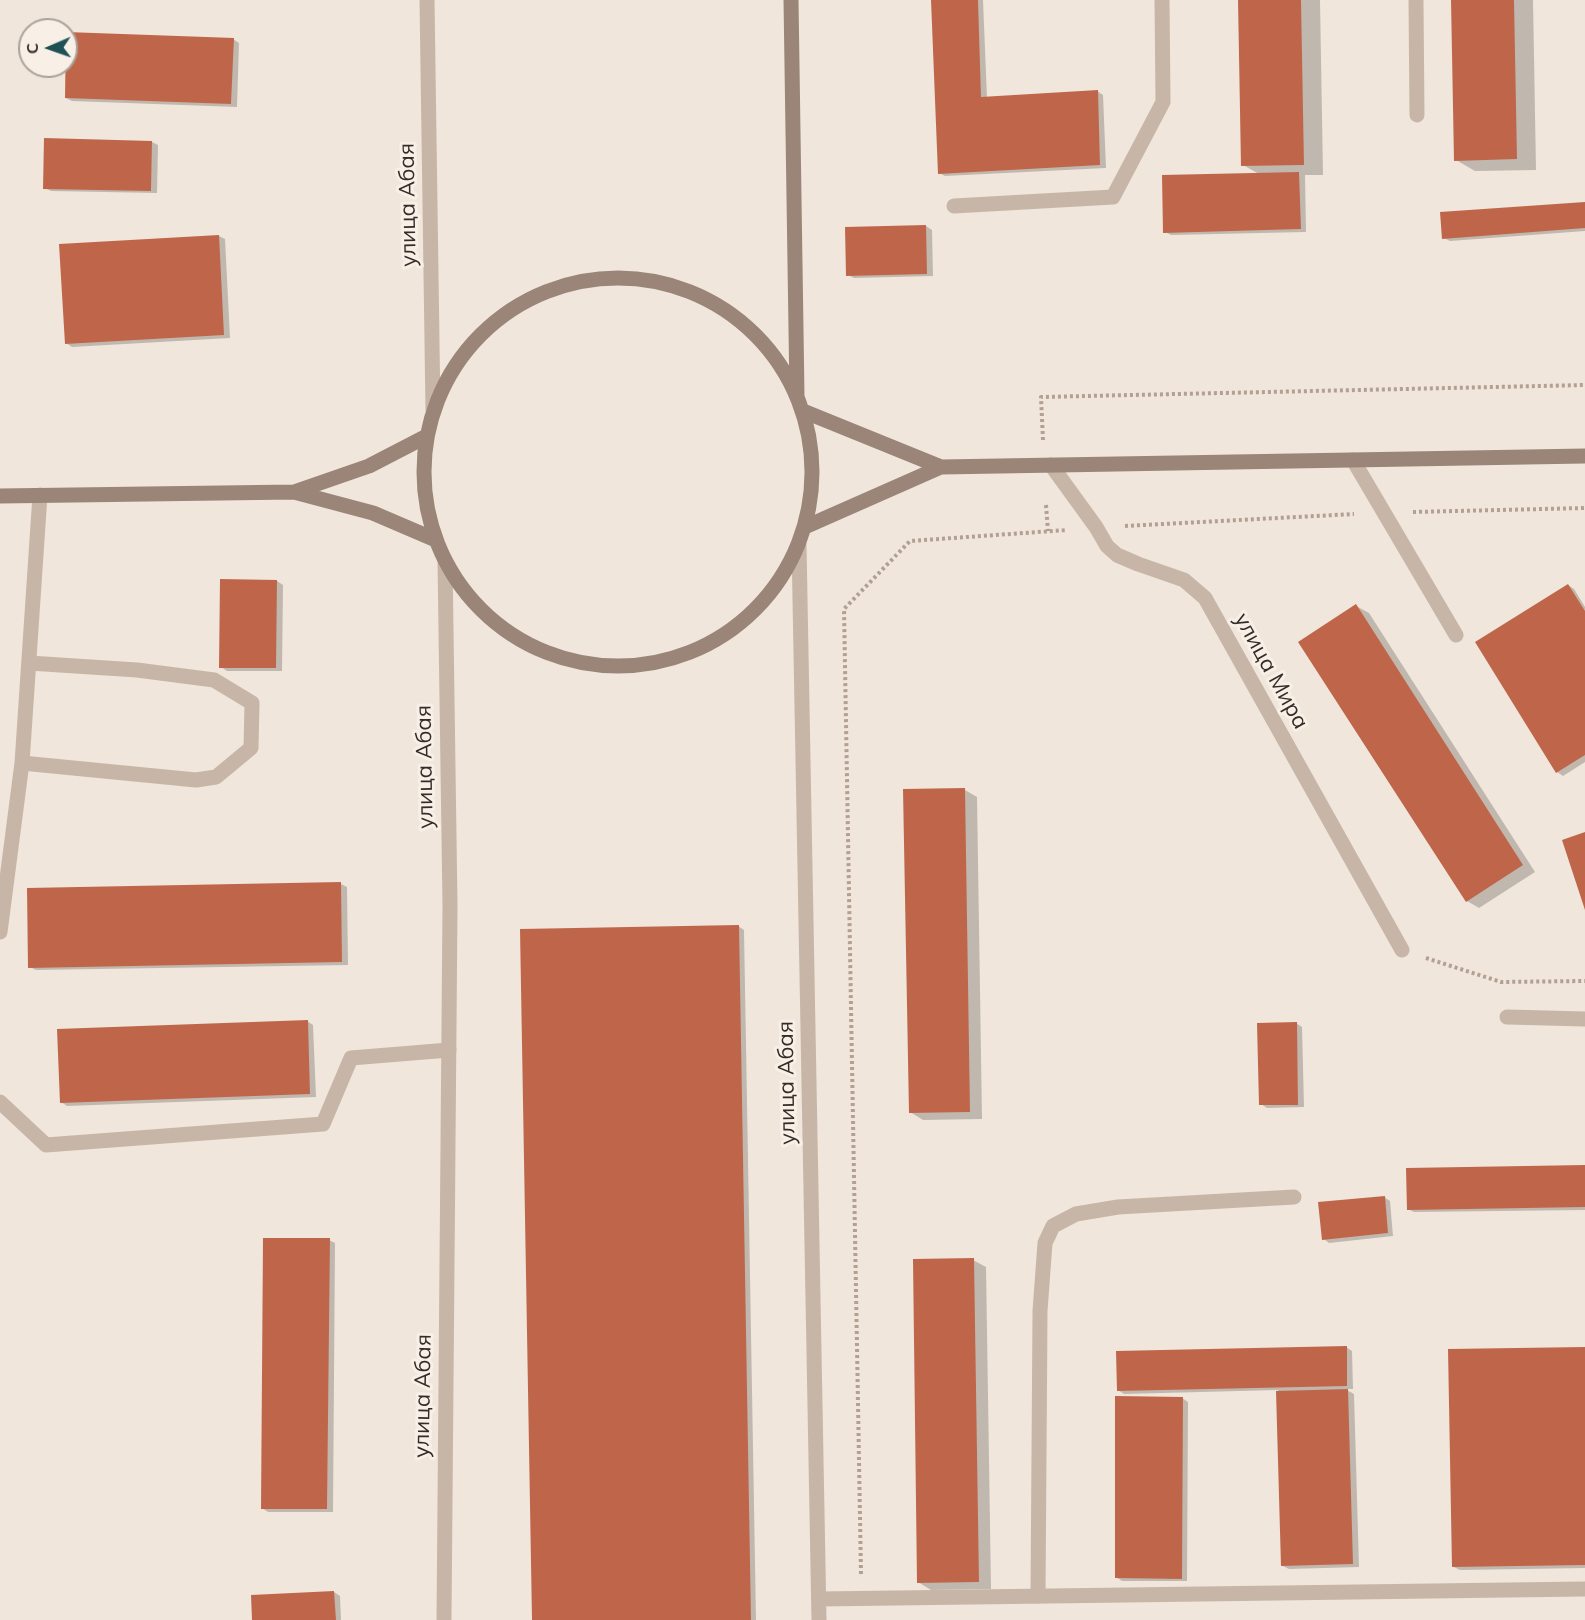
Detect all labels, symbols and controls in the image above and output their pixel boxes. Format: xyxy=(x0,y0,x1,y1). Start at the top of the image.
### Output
north arrow xyxy=(18,18,78,78)
text: С xyxy=(22,43,42,54)
street label: улица Абая xyxy=(394,143,422,267)
street label: улица Мира xyxy=(1228,608,1314,734)
street label: улица Абая xyxy=(411,705,439,829)
street label: улица Абая xyxy=(773,1021,801,1145)
street label: улица Абая xyxy=(409,1334,437,1458)

